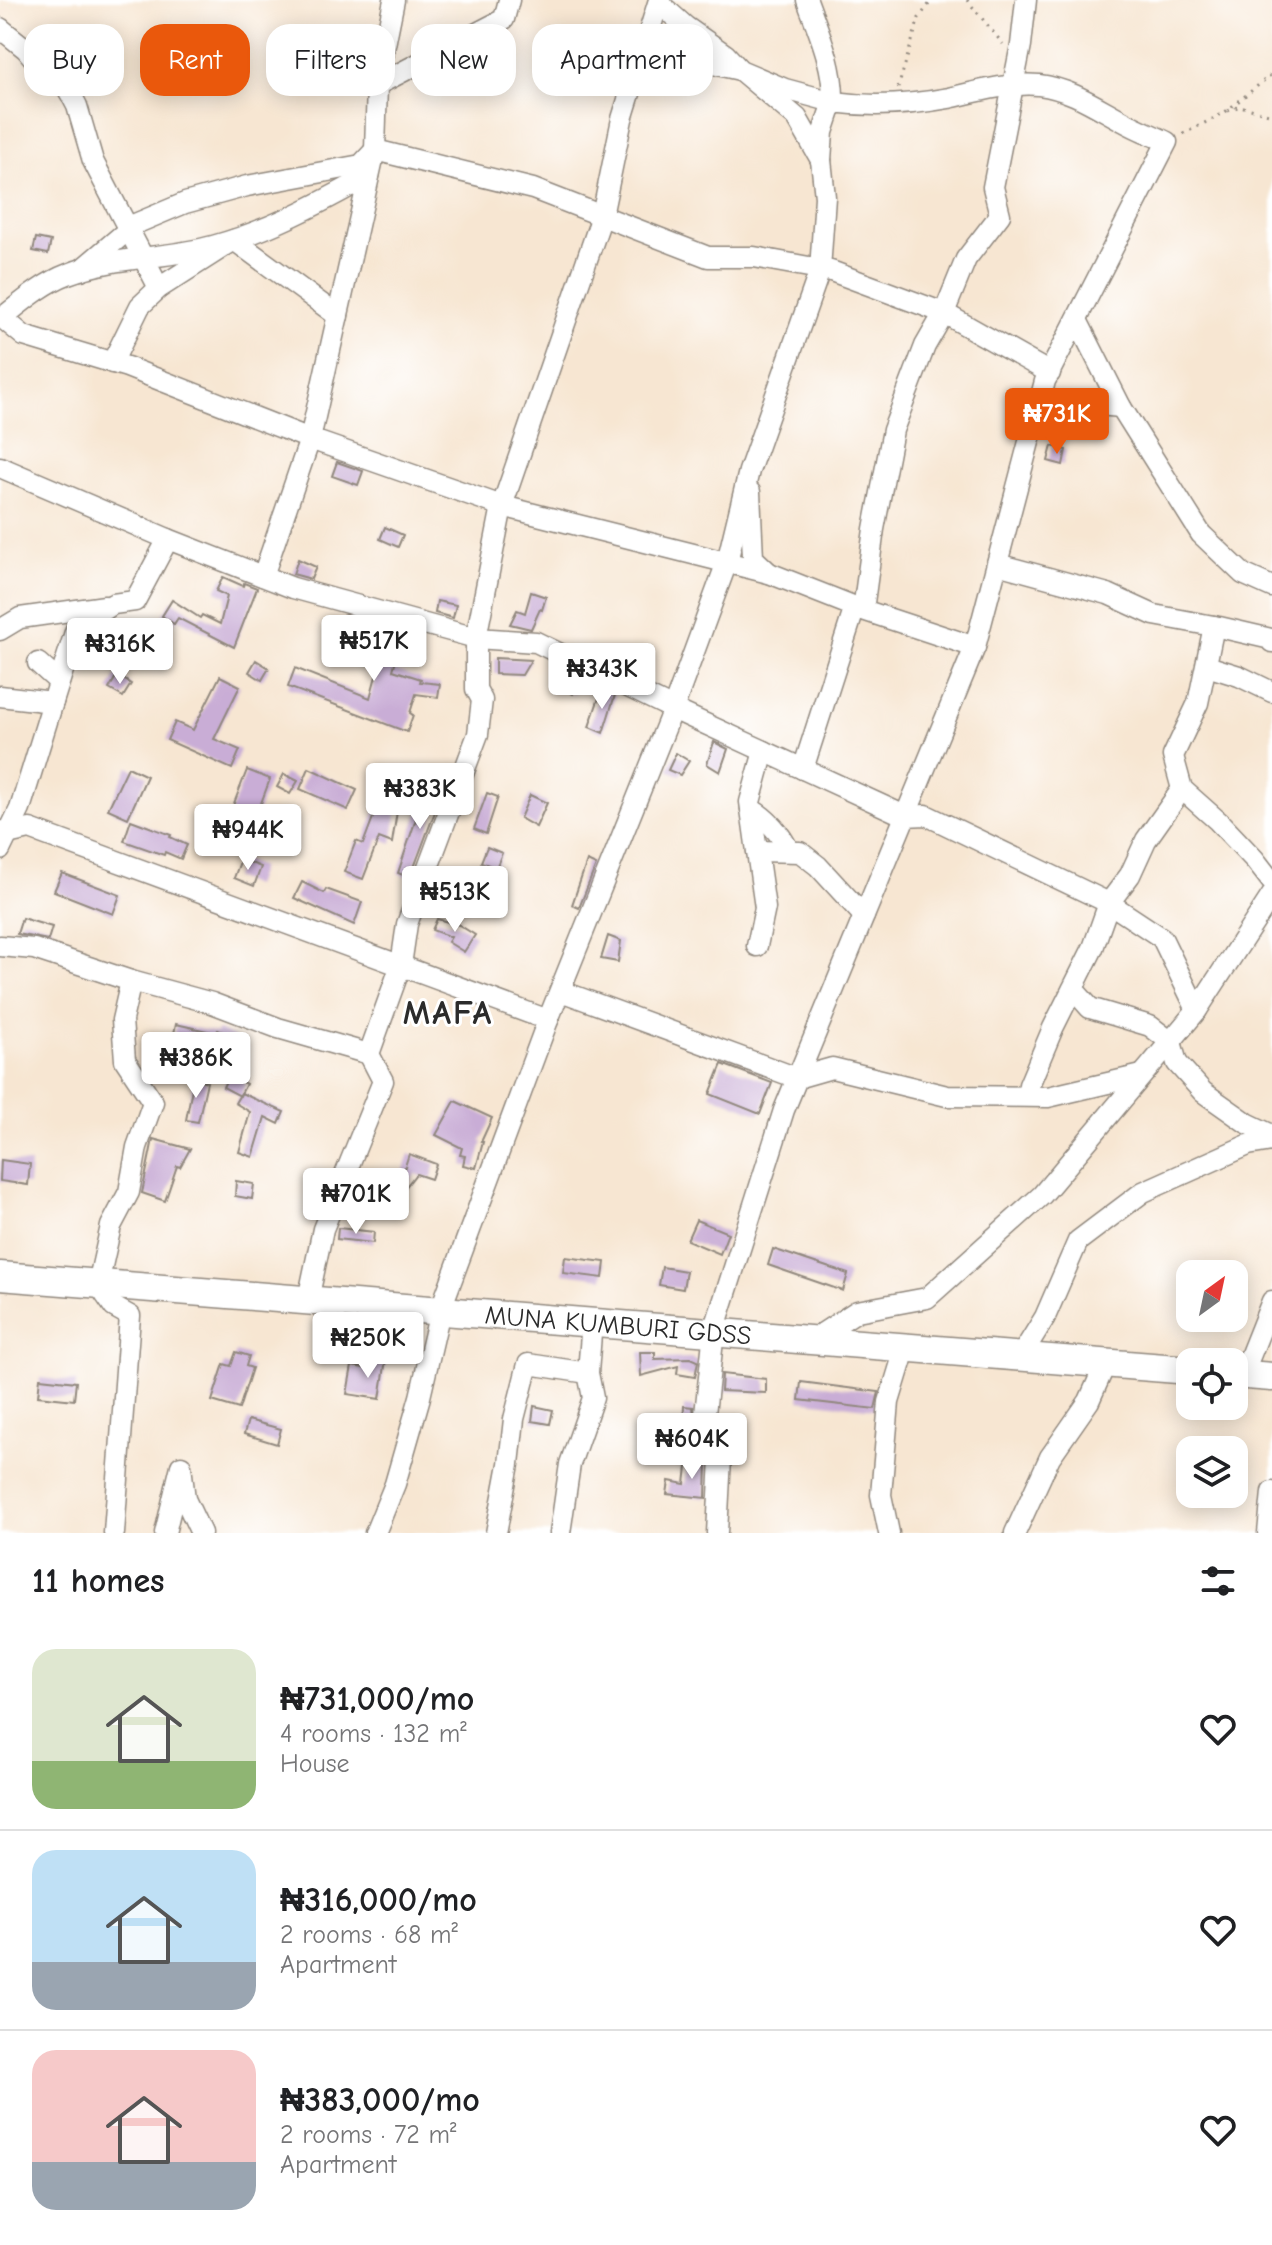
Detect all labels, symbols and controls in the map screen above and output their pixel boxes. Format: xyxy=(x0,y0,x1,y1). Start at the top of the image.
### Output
chip: Buy xyxy=(24,24,124,96)
chip: Rent xyxy=(140,24,250,96)
chip: Filters xyxy=(266,24,395,96)
chip: New xyxy=(411,24,516,96)
chip: Apartment xyxy=(532,24,713,96)
pin: ₦731K xyxy=(1001,388,1113,456)
text: ₦731K xyxy=(1023,399,1091,429)
pin: ₦517K xyxy=(318,615,430,683)
pin: ₦316K xyxy=(64,618,176,686)
text: ₦517K xyxy=(339,626,409,656)
text: ₦316K xyxy=(85,629,155,659)
pin: ₦343K xyxy=(546,643,658,711)
text: ₦343K xyxy=(566,654,638,684)
pin: ₦383K xyxy=(364,763,476,831)
text: ₦383K xyxy=(384,774,456,804)
pin: ₦944K xyxy=(192,804,304,872)
text: ₦944K xyxy=(212,815,284,845)
pin: ₦513K xyxy=(399,866,511,934)
text: ₦513K xyxy=(420,877,490,907)
district label: MAFA xyxy=(403,993,493,1033)
pin: ₦386K xyxy=(140,1032,252,1100)
text: ₦386K xyxy=(159,1043,233,1073)
pin: ₦701K xyxy=(300,1168,412,1236)
text: ₦701K xyxy=(321,1179,391,1209)
north arrow xyxy=(1176,1260,1248,1332)
map controls xyxy=(1176,1260,1248,1508)
street label: MUNA KUMBURI GDSS xyxy=(484,1300,752,1351)
pin: ₦250K xyxy=(312,1312,424,1380)
text: ₦250K xyxy=(330,1323,406,1353)
button: locate xyxy=(1176,1348,1248,1420)
pin: ₦604K xyxy=(636,1413,748,1481)
text: ₦604K xyxy=(655,1424,729,1454)
button: layers xyxy=(1176,1436,1248,1508)
icon: filters xyxy=(1196,1559,1240,1603)
text: 11 homes xyxy=(32,1561,165,1601)
text: ₦731,000/mo xyxy=(280,1679,474,1719)
icon: home xyxy=(96,1681,192,1777)
icon: heart xyxy=(1196,1707,1240,1751)
text: 4 rooms · 132 m² xyxy=(280,1719,467,1749)
text: House xyxy=(280,1749,350,1779)
text: ₦316,000/mo xyxy=(280,1880,477,1920)
icon: home xyxy=(96,1882,192,1978)
icon: heart xyxy=(1196,1908,1240,1952)
text: 2 rooms · 68 m² xyxy=(280,1920,458,1950)
text: Apartment xyxy=(280,1950,396,1980)
text: ₦383,000/mo xyxy=(280,2080,480,2120)
icon: home xyxy=(96,2082,192,2178)
icon: heart xyxy=(1196,2108,1240,2152)
text: 2 rooms · 72 m² xyxy=(280,2120,457,2150)
text: Apartment xyxy=(280,2150,396,2180)

